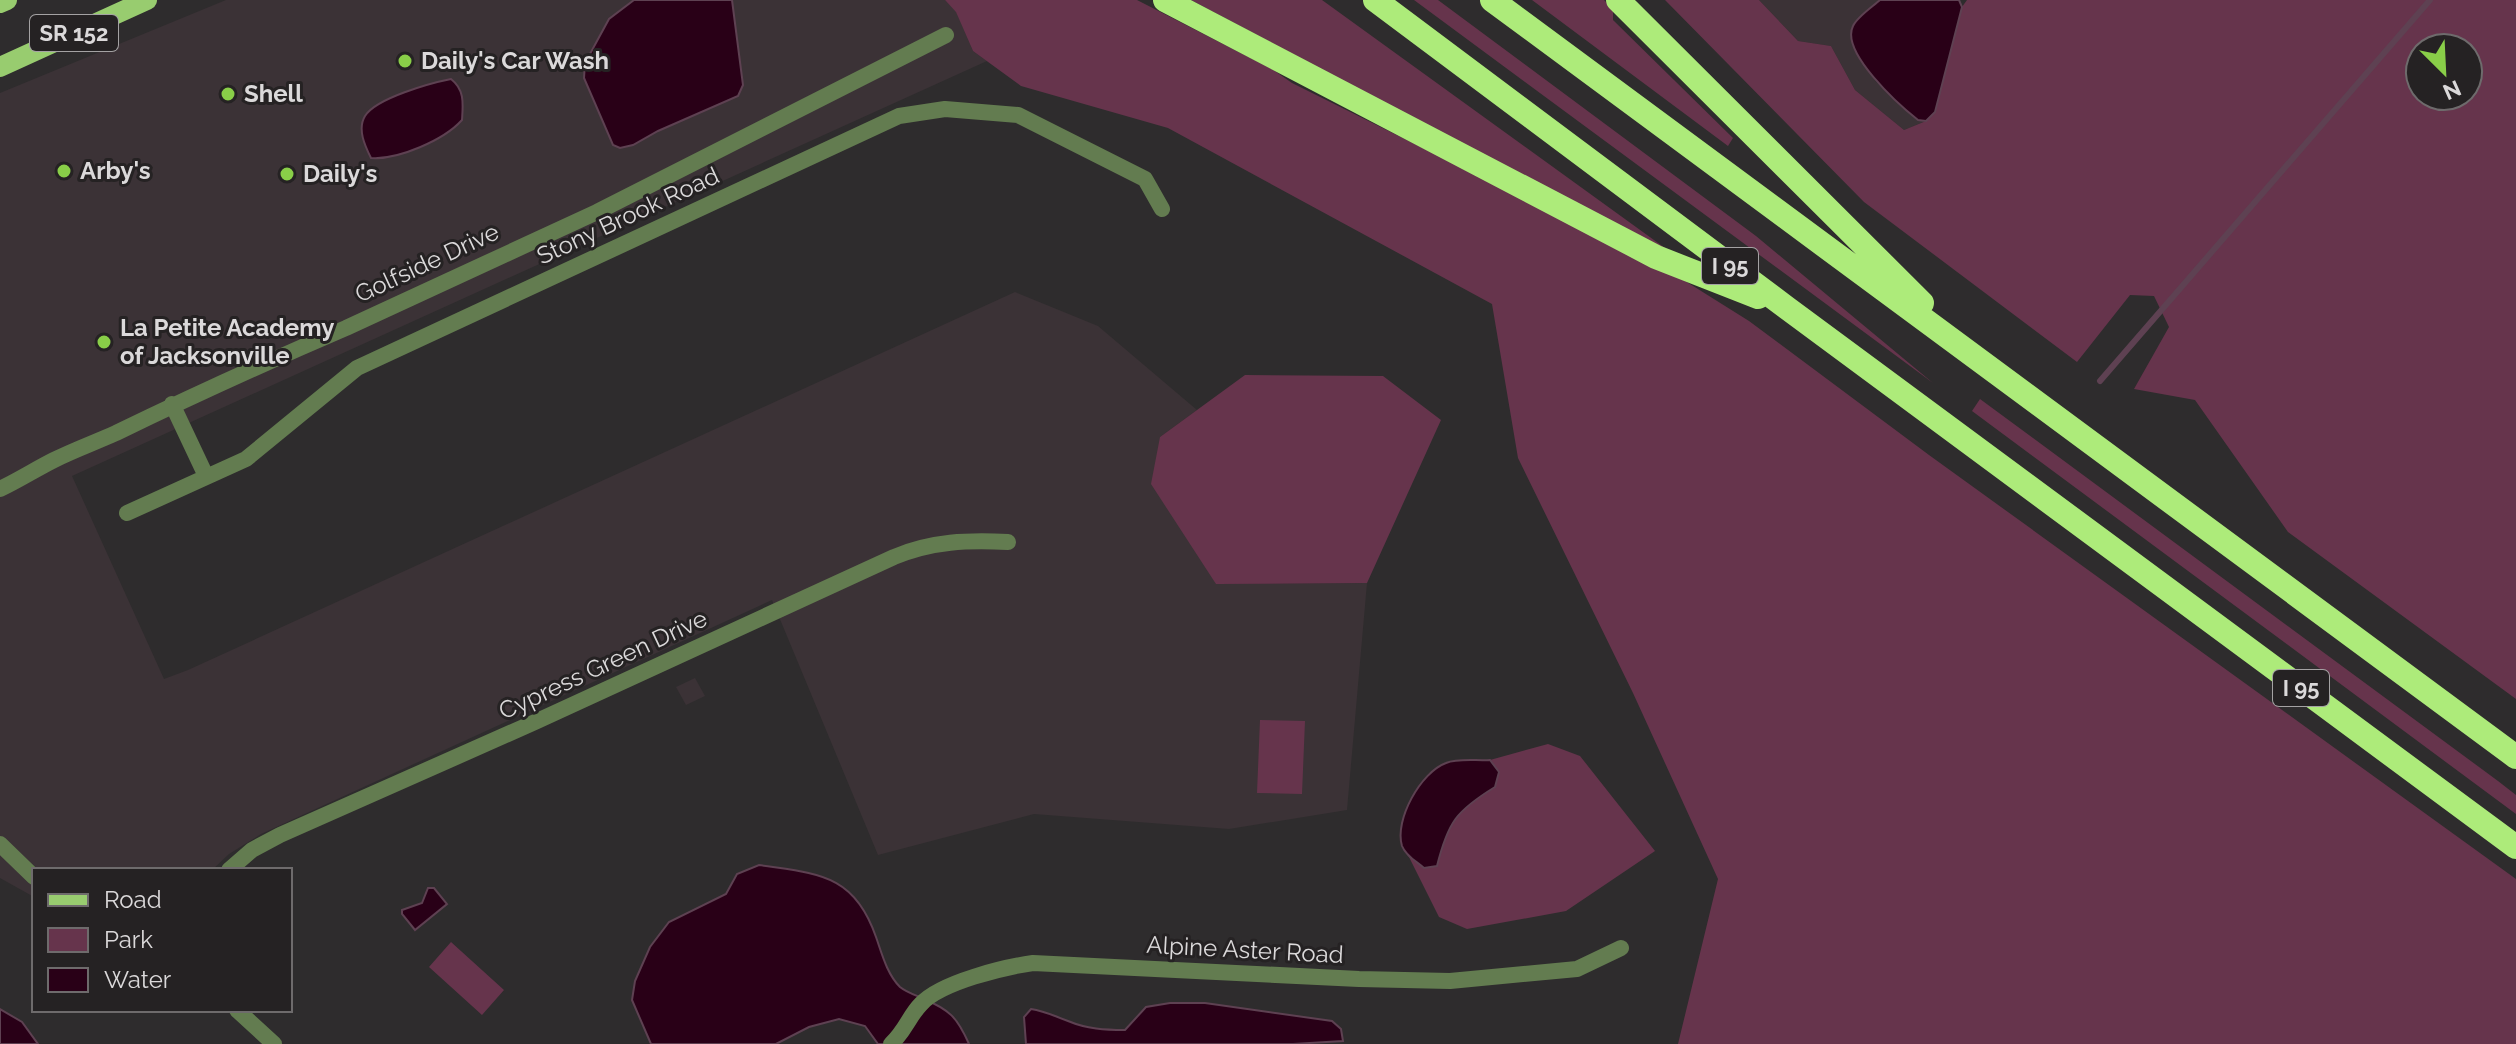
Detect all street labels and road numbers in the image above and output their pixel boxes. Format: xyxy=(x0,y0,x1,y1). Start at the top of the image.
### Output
road number: SR 152 xyxy=(30,15,118,51)
street label: Stony Brook Road xyxy=(532,161,723,270)
street label: Golfside Drive xyxy=(350,217,503,308)
road number: I 95 xyxy=(1702,248,1758,284)
street label: Cypress Green Drive xyxy=(494,604,712,726)
road number: I 95 xyxy=(2273,670,2329,706)
street label: Alpine Aster Road xyxy=(1146,930,1344,969)

